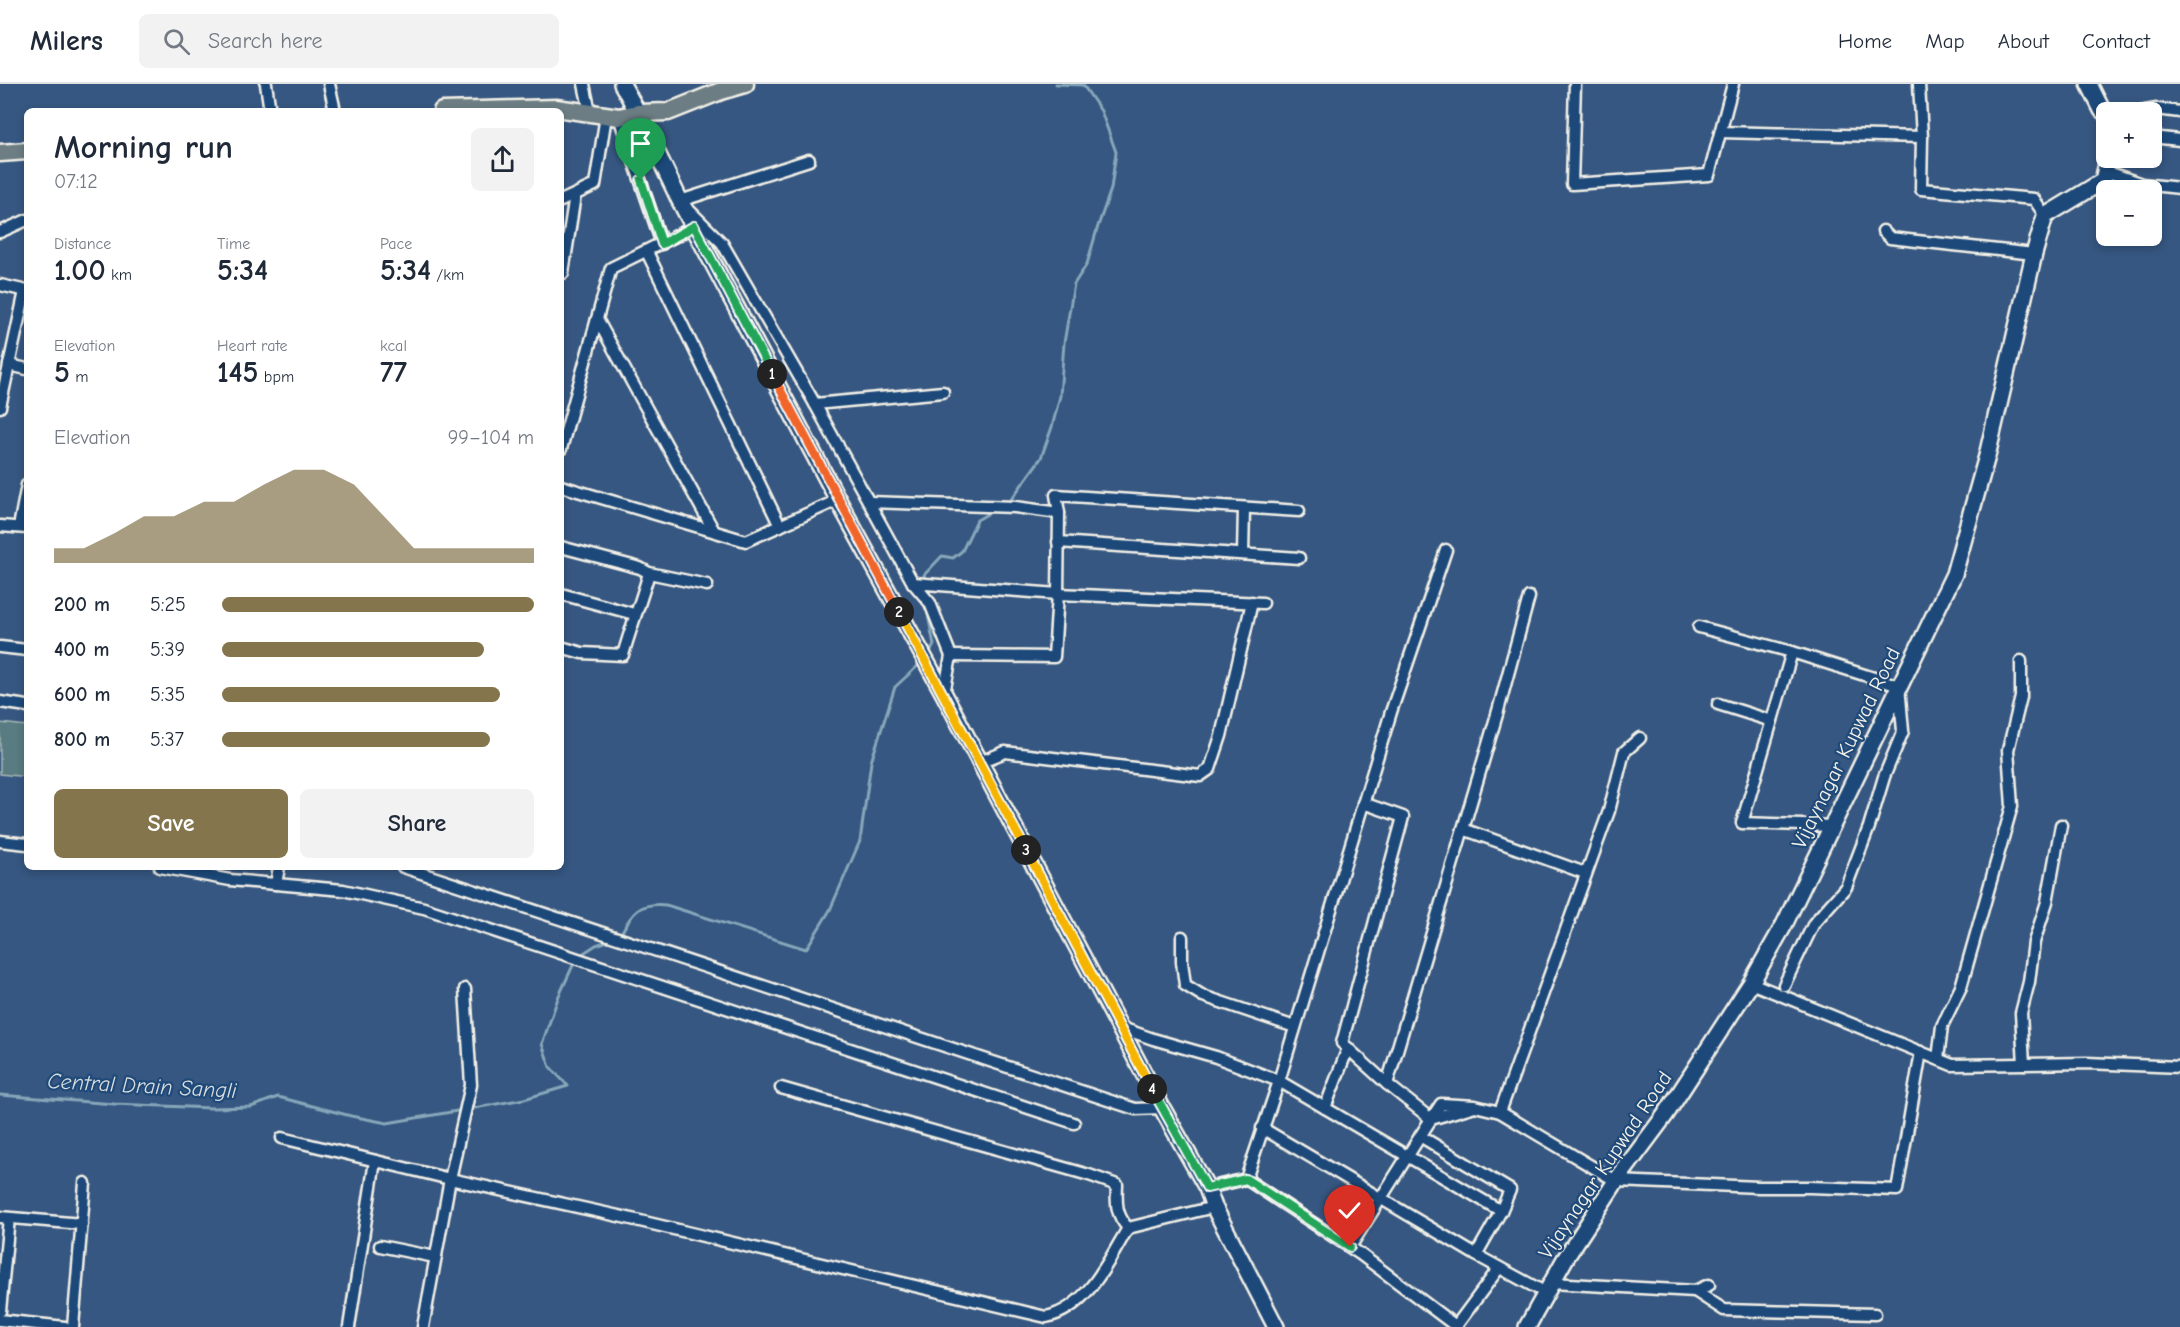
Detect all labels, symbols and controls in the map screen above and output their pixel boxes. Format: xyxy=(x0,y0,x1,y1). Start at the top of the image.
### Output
search box xyxy=(139,14,559,68)
text: Milers xyxy=(30,25,103,57)
icon: search xyxy=(160,25,193,58)
text: Search here xyxy=(208,28,322,54)
text: Home xyxy=(1838,29,1892,53)
text: Map xyxy=(1925,29,1965,53)
text: About xyxy=(1998,29,2049,53)
text: Contact xyxy=(2082,29,2150,53)
map controls xyxy=(2096,102,2162,246)
button: + xyxy=(2096,102,2162,168)
pin xyxy=(615,118,666,180)
icon: arrive xyxy=(624,127,657,160)
text: Morning run xyxy=(54,128,233,166)
button: share xyxy=(471,128,534,191)
text: 07:12 xyxy=(54,170,98,193)
button: − xyxy=(2096,180,2162,246)
text: Distance xyxy=(54,235,111,253)
text: Time xyxy=(217,235,250,253)
text: Pace xyxy=(380,235,412,253)
text: 1.00 xyxy=(54,253,106,288)
text: 5:34 xyxy=(217,253,268,288)
text: 5:34 xyxy=(380,253,431,288)
text: km xyxy=(106,266,132,284)
text: /km xyxy=(431,266,464,284)
text: Elevation xyxy=(54,337,115,355)
text: Heart rate xyxy=(217,337,288,355)
text: kcal xyxy=(380,337,407,355)
text: 5 xyxy=(54,355,70,390)
text: 145 xyxy=(217,355,259,390)
text: 77 xyxy=(380,355,407,390)
pin: 1 xyxy=(757,359,787,389)
text: 1 xyxy=(769,365,775,383)
text: m xyxy=(70,368,89,386)
text: bpm xyxy=(259,368,294,386)
text: Elevation xyxy=(54,426,131,449)
text: 99–104 m xyxy=(448,426,534,449)
text: 200 m xyxy=(54,593,110,616)
text: 5:25 xyxy=(150,593,186,616)
pin: 2 xyxy=(884,597,914,627)
text: 2 xyxy=(895,603,903,621)
text: 400 m xyxy=(54,638,109,661)
text: 5:39 xyxy=(150,638,185,661)
street label: Vijaynagar Kupwad Road xyxy=(1787,643,1905,853)
text: 600 m xyxy=(54,683,110,706)
text: 5:35 xyxy=(150,683,185,706)
text: 800 m xyxy=(54,728,110,751)
text: 5:37 xyxy=(150,728,184,751)
button: Save xyxy=(54,789,288,858)
button: Share xyxy=(300,789,534,858)
pin: 3 xyxy=(1011,835,1041,865)
text: 3 xyxy=(1022,841,1030,859)
street label: Vijaynagar Kupwad Road xyxy=(1533,1067,1677,1263)
water label: Central Drain Sangli xyxy=(47,1068,238,1104)
pin: 4 xyxy=(1137,1074,1167,1104)
text: 4 xyxy=(1148,1080,1156,1098)
pin xyxy=(1324,1185,1375,1247)
icon: check xyxy=(1333,1194,1366,1227)

